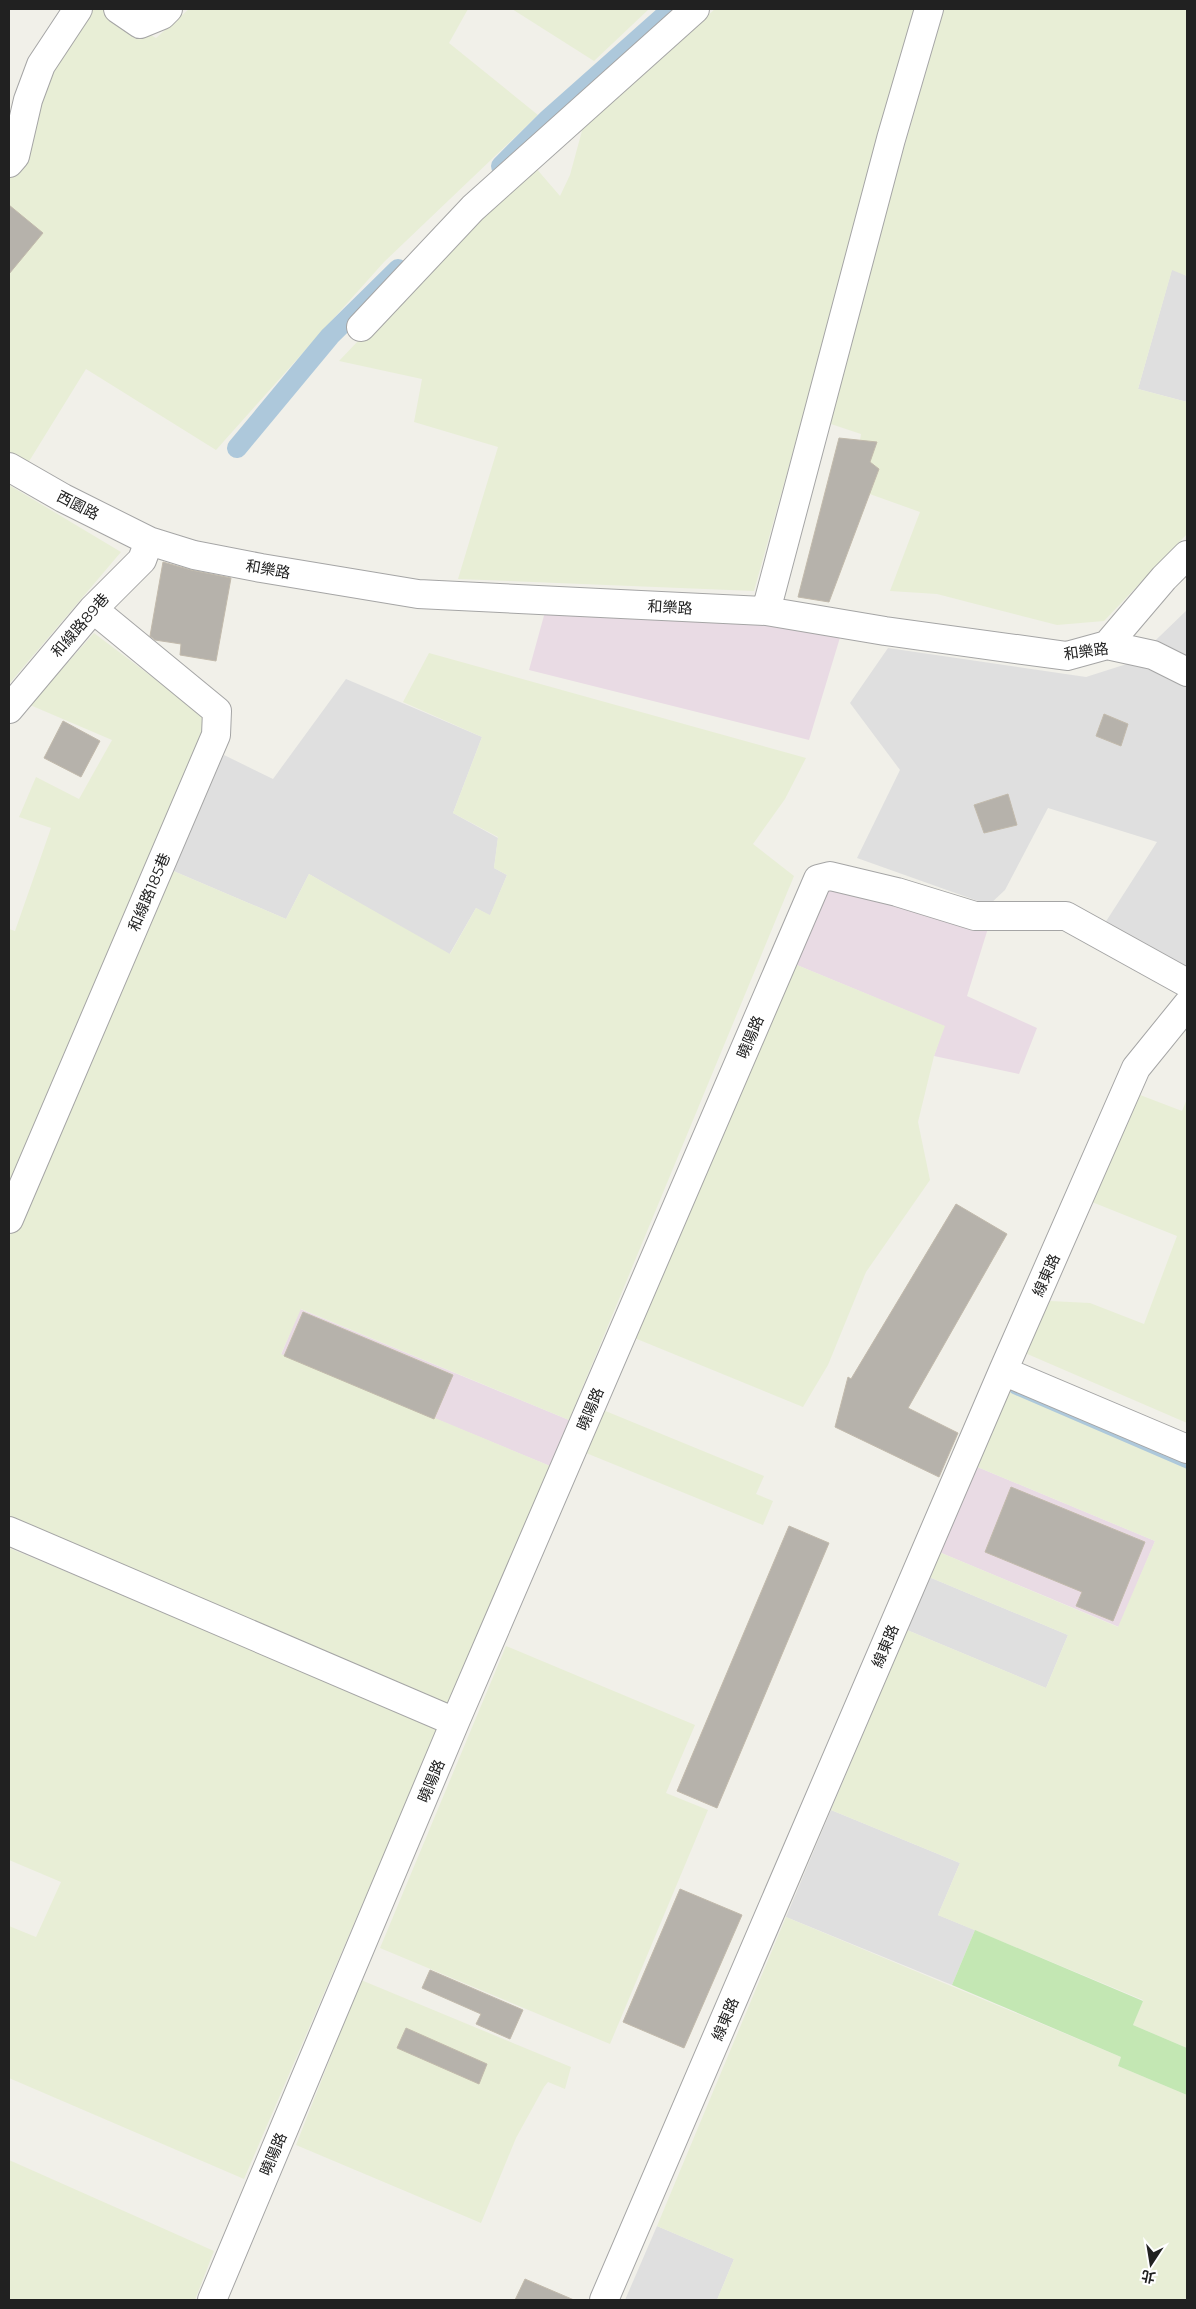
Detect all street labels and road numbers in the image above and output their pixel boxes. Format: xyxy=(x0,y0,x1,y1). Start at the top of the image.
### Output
street label: 西園路 xyxy=(54,486,102,524)
street label: 和樂路 xyxy=(244,556,292,582)
street label: 和線路89巷 xyxy=(47,589,113,661)
street label: 和樂路 xyxy=(647,596,693,618)
street label: 和樂路 xyxy=(1062,638,1110,664)
street label: 和線路185巷 xyxy=(124,850,174,934)
street label: 曉陽路 xyxy=(732,1013,768,1061)
street label: 線東路 xyxy=(1028,1251,1064,1299)
street label: 曉陽路 xyxy=(572,1385,608,1433)
street label: 線東路 xyxy=(867,1622,903,1670)
street label: 曉陽路 xyxy=(413,1757,449,1805)
street label: 線東路 xyxy=(707,1995,743,2043)
street label: 曉陽路 xyxy=(255,2130,291,2178)

